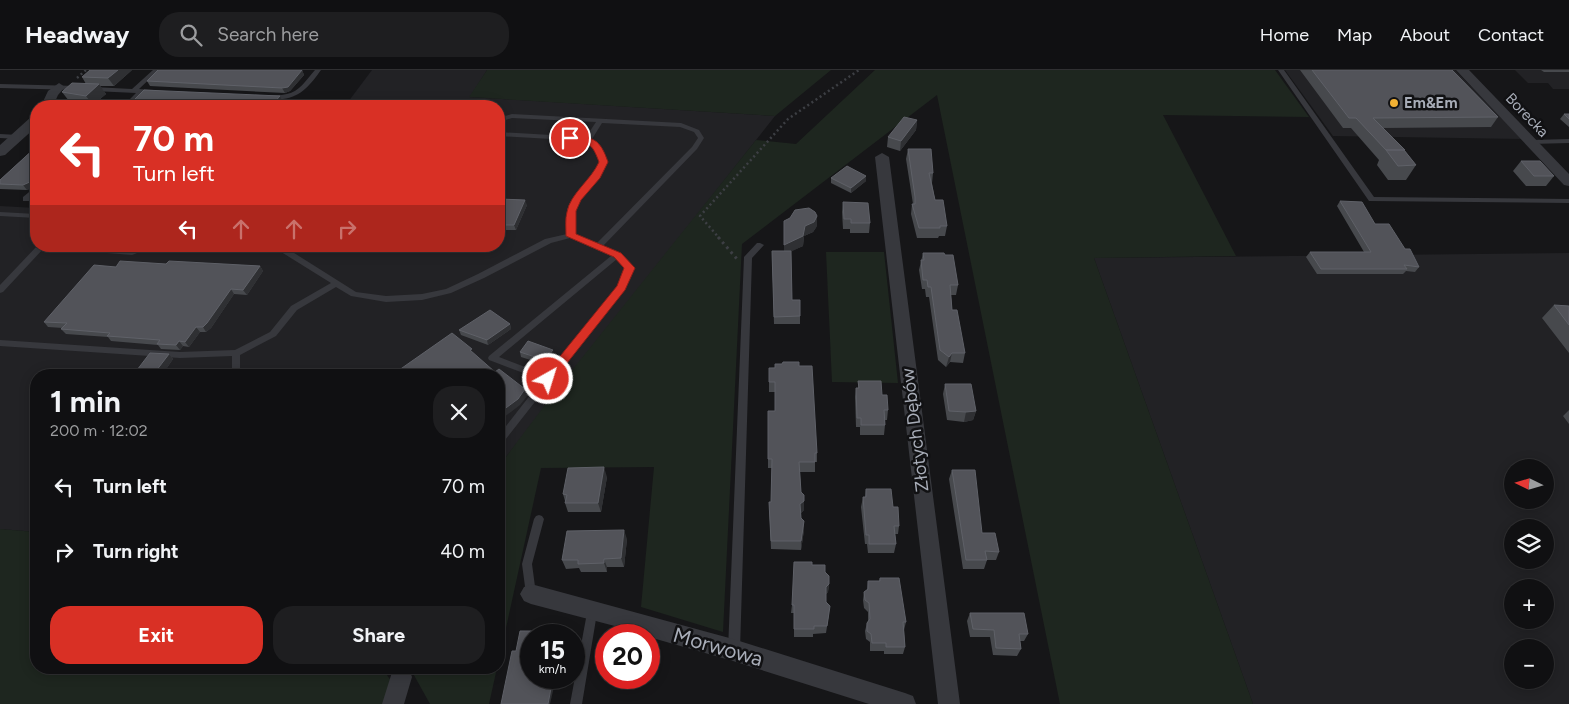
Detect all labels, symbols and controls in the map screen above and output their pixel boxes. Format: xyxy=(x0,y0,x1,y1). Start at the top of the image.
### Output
search box xyxy=(159,12,509,57)
text: Headway xyxy=(25,20,129,49)
icon: search xyxy=(177,21,205,49)
text: Search here xyxy=(217,23,319,46)
text: Home xyxy=(1260,24,1309,46)
text: Map xyxy=(1337,24,1372,46)
text: About xyxy=(1400,24,1450,46)
text: Contact xyxy=(1478,24,1544,46)
street label: Borecka xyxy=(1502,89,1552,141)
place label: Em&Em xyxy=(1404,94,1458,112)
marker: Em&Em xyxy=(1388,97,1400,109)
pin xyxy=(549,117,591,159)
text: 70 m xyxy=(133,118,214,160)
icon: left xyxy=(50,120,115,185)
icon: arrive xyxy=(556,124,584,152)
text: Turn left xyxy=(133,160,215,187)
icon: left xyxy=(174,215,202,243)
icon: ahead xyxy=(227,215,255,243)
icon: ahead xyxy=(280,215,308,243)
icon: right xyxy=(333,215,361,243)
position arrow xyxy=(521,352,573,404)
street label: Złotych Dębów xyxy=(896,367,934,493)
text: 1 min xyxy=(50,383,121,420)
button: close xyxy=(433,386,485,438)
text: 200 m · 12:02 xyxy=(50,421,148,440)
north arrow xyxy=(1504,459,1554,509)
map controls xyxy=(1504,459,1554,689)
icon: left xyxy=(50,473,78,501)
text: Turn left xyxy=(93,475,167,498)
text: 70 m xyxy=(442,475,485,498)
button: layers xyxy=(1504,519,1554,569)
icon: right xyxy=(50,538,78,566)
text: Turn right xyxy=(93,540,179,563)
text: 40 m xyxy=(440,540,485,563)
button: + xyxy=(1504,579,1554,629)
button: Exit xyxy=(50,606,263,664)
button: Share xyxy=(273,606,485,664)
street label: Morwowa xyxy=(670,622,766,671)
speed limit sign: 20 xyxy=(595,624,660,689)
text: 15 xyxy=(540,635,565,665)
button: − xyxy=(1504,639,1554,689)
text: km/h xyxy=(539,662,566,676)

